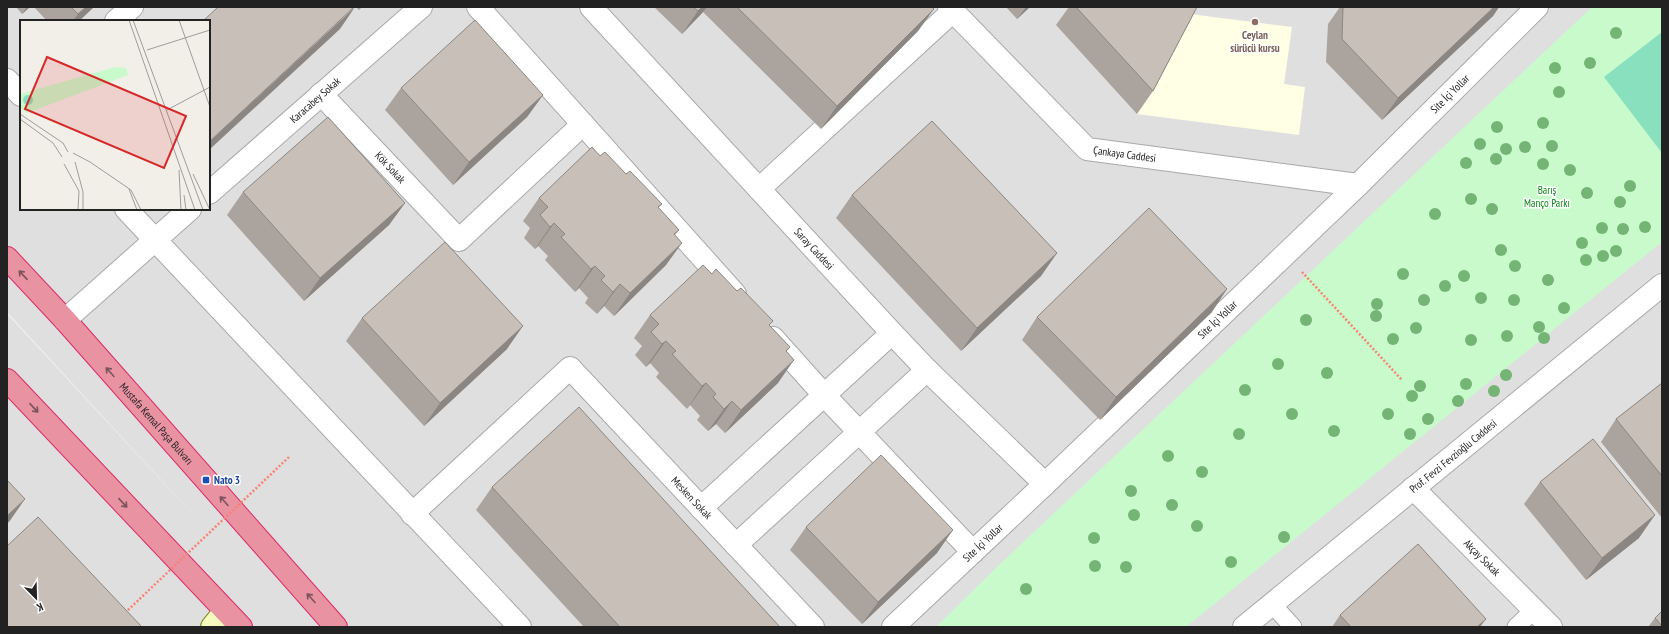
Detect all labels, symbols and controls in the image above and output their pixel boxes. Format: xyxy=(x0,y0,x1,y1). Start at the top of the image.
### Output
marker: Ceylan sürücü kursu xyxy=(1250,17,1260,27)
inset map xyxy=(20,20,210,210)
place label: Ceylan sürücü kursu xyxy=(1230,28,1280,55)
street label: Site İçi Yollar xyxy=(1427,71,1472,116)
street label: Karacabey Sokak xyxy=(287,73,344,126)
street label: Çankaya Caddesi xyxy=(1092,143,1157,165)
street label: Kök Sokak xyxy=(372,149,409,187)
park label: Barış Manço Parkı xyxy=(1524,183,1570,210)
street label: Saray Caddesi xyxy=(791,225,837,273)
one-way arrow xyxy=(19,271,28,281)
street label: Site İçi Yollar xyxy=(1195,297,1240,342)
one-way arrow xyxy=(106,367,115,377)
street label: Mustafa Kemal Paşa Bulvarı xyxy=(116,380,196,467)
one-way arrow xyxy=(29,403,39,413)
street label: Prof. Fevzi Fevzioğlu Caddesi xyxy=(1406,416,1499,496)
place label: Nato 3 xyxy=(214,473,240,487)
street label: Mesken Sokak xyxy=(668,473,716,523)
marker: Nato 3 xyxy=(201,475,211,485)
one-way arrow xyxy=(220,495,229,506)
one-way arrow xyxy=(118,498,128,508)
street label: Site İçi Yollar xyxy=(960,521,1005,565)
street label: Akçay Sokak xyxy=(1461,536,1504,579)
north arrow xyxy=(16,578,56,618)
one-way arrow xyxy=(306,593,315,603)
text: K xyxy=(34,600,45,615)

